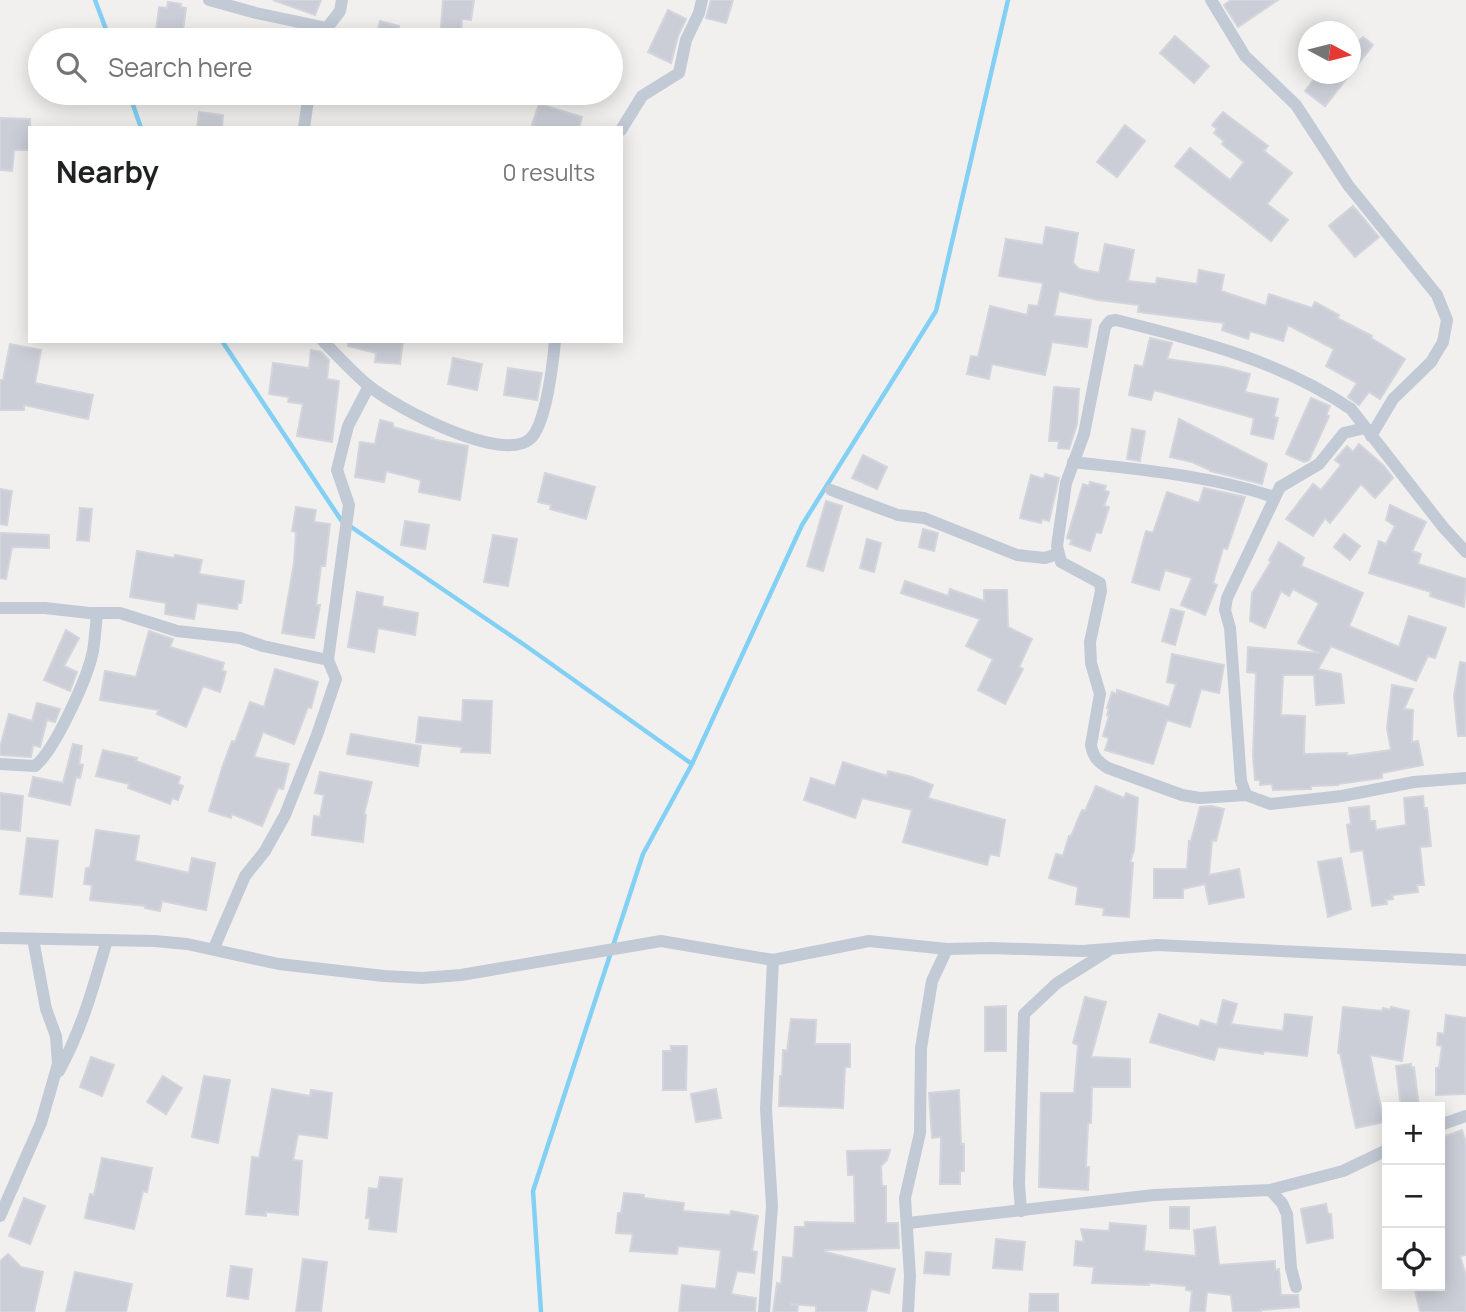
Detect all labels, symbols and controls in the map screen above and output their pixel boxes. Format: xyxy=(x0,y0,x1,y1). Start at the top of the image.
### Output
north arrow xyxy=(1298,21,1361,84)
search box xyxy=(28,28,623,105)
icon: search xyxy=(52,48,90,86)
text: Search here xyxy=(108,49,253,85)
text: Nearby xyxy=(56,151,159,192)
text: 0 results xyxy=(502,156,595,188)
map controls xyxy=(1382,1102,1445,1291)
button: + xyxy=(1382,1102,1445,1165)
button: − xyxy=(1382,1165,1445,1228)
button: locate xyxy=(1382,1228,1445,1291)

